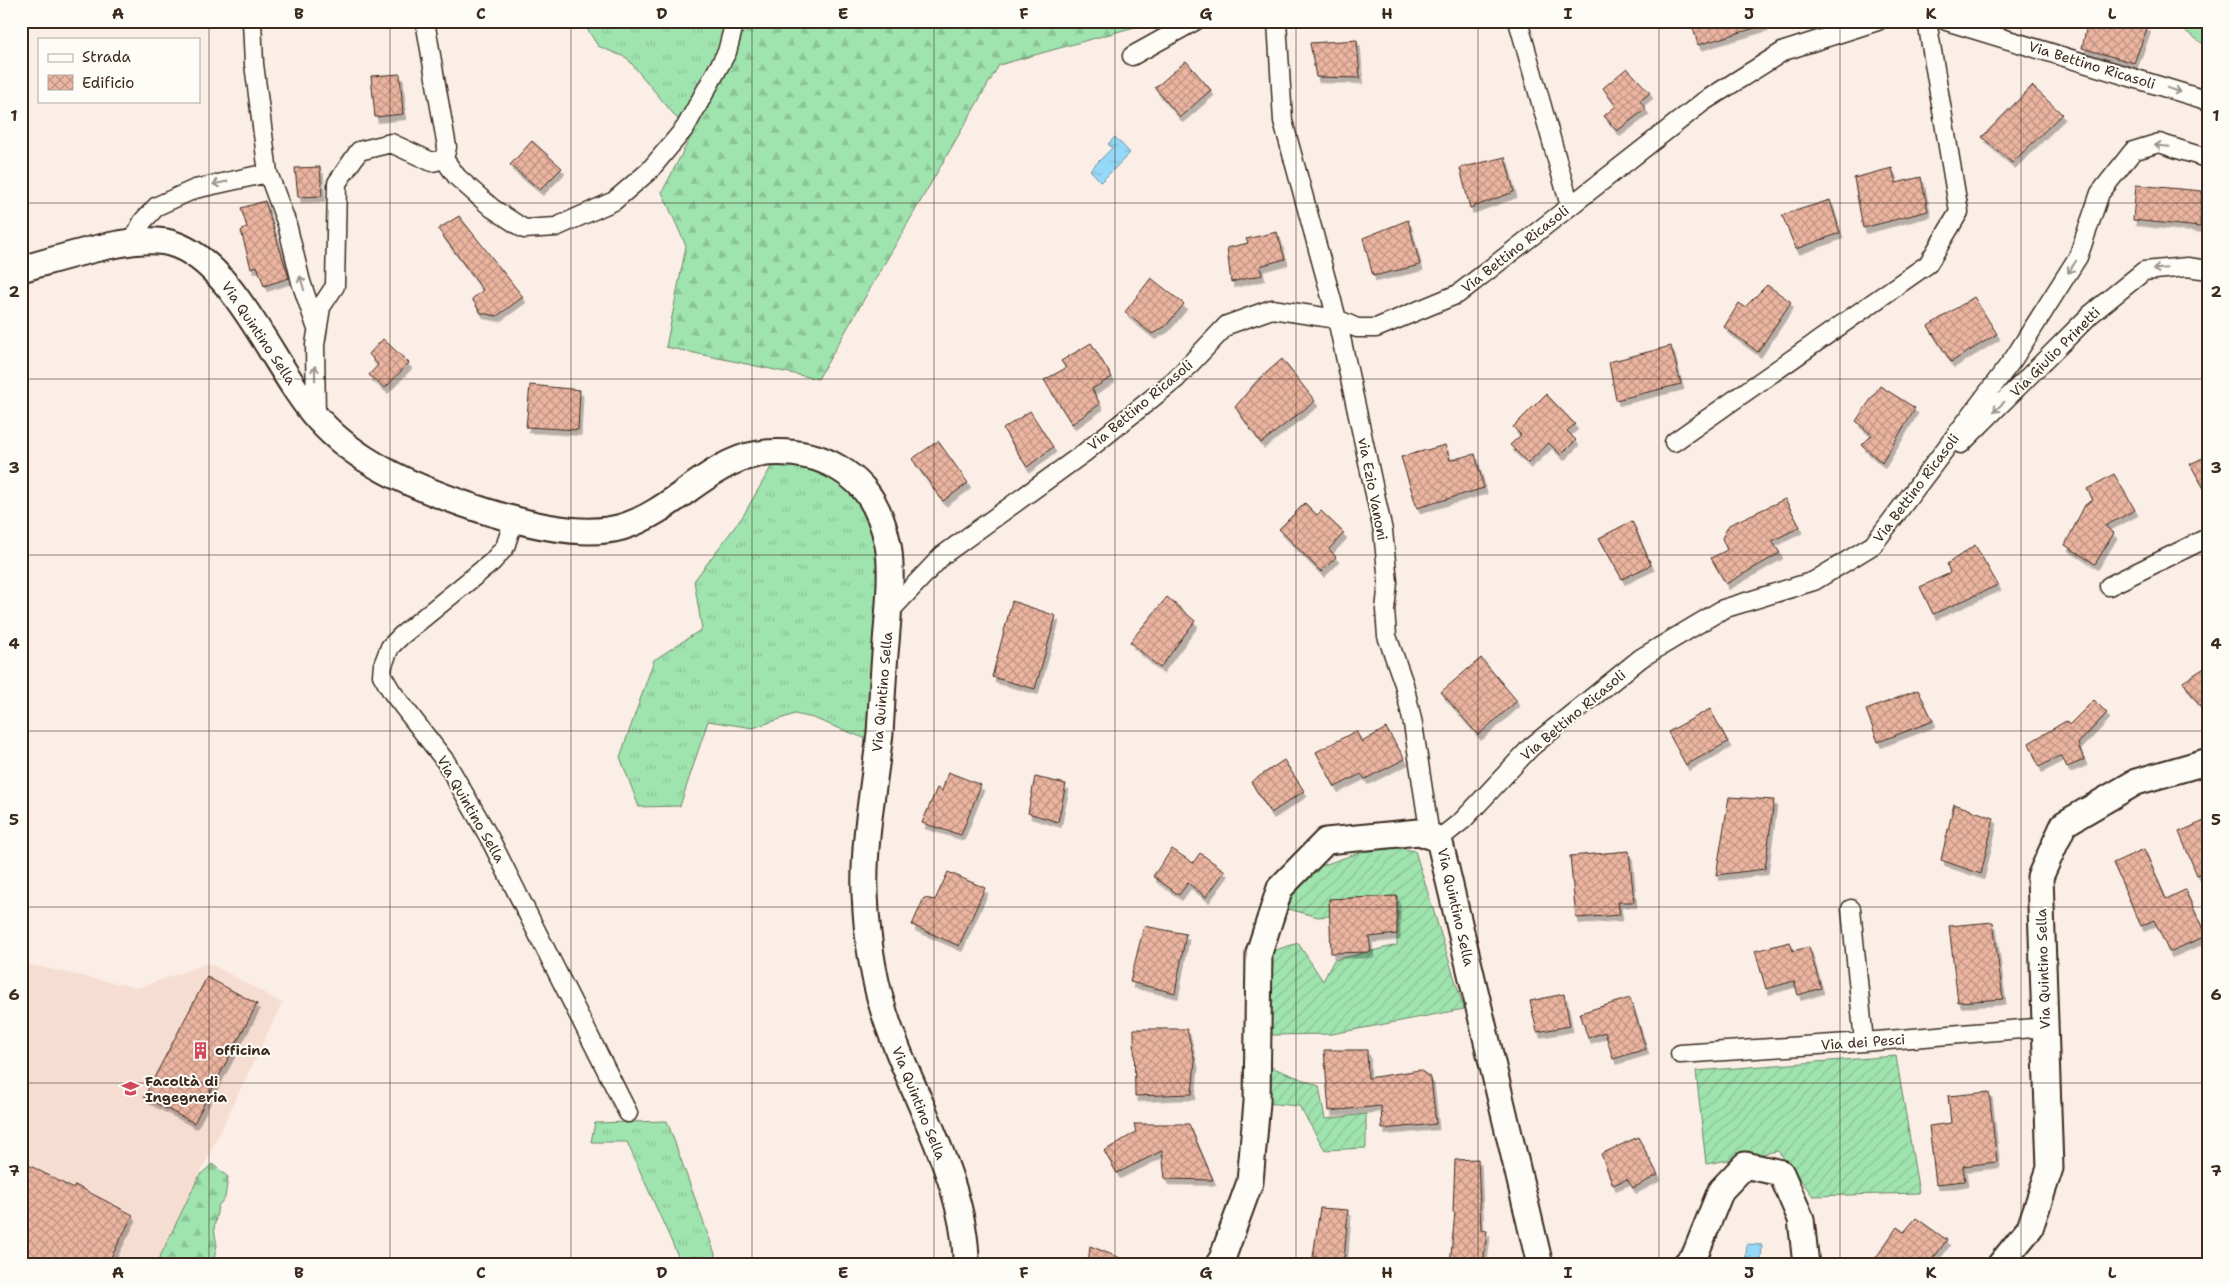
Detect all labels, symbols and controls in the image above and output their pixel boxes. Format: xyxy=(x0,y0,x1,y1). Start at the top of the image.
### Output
text: A xyxy=(112,3,124,24)
text: B xyxy=(294,3,304,24)
text: C xyxy=(476,3,486,24)
text: D xyxy=(656,3,668,24)
text: E xyxy=(838,3,848,24)
text: F xyxy=(1019,3,1029,24)
text: G xyxy=(1200,3,1213,24)
text: H xyxy=(1381,3,1393,24)
text: I xyxy=(1564,3,1573,24)
text: J xyxy=(1744,3,1754,24)
text: K xyxy=(1926,3,1937,24)
text: L xyxy=(2108,3,2117,24)
street label: Via Bettino Ricasoli xyxy=(2026,37,2158,93)
legend xyxy=(38,38,200,102)
text: Strada xyxy=(82,47,131,67)
text: Edificio xyxy=(82,73,134,93)
one-way arrow xyxy=(2166,85,2182,95)
text: 1 xyxy=(10,105,18,126)
text: 1 xyxy=(2212,105,2220,126)
one-way arrow xyxy=(2155,141,2171,150)
one-way arrow xyxy=(212,179,228,188)
street label: Via Bettino Ricasoli xyxy=(1458,201,1572,297)
one-way arrow xyxy=(2067,259,2077,273)
one-way arrow xyxy=(2153,265,2169,274)
one-way arrow xyxy=(296,275,306,291)
street label: Via Quintino Sella xyxy=(218,278,300,388)
text: 2 xyxy=(8,281,20,302)
text: 2 xyxy=(2210,281,2222,302)
street label: Via Giulio Prinetti xyxy=(2006,303,2104,401)
street label: Via Bettino Ricasoli xyxy=(1084,356,1196,454)
one-way arrow xyxy=(310,365,320,382)
one-way arrow xyxy=(1993,400,2005,413)
street label: Via Bettino Ricasoli xyxy=(1869,430,1963,546)
street label: via Ezio Vanoni xyxy=(1354,436,1392,542)
text: 3 xyxy=(8,457,20,478)
text: 3 xyxy=(2210,457,2222,478)
street label: Via Quintino Sella xyxy=(868,631,896,753)
text: 4 xyxy=(8,633,20,654)
text: 4 xyxy=(2210,633,2222,654)
street label: Via Bettino Ricasoli xyxy=(1517,666,1629,764)
street label: Via Quintino Sella xyxy=(433,752,509,866)
text: 5 xyxy=(9,809,19,830)
text: 5 xyxy=(2211,809,2221,830)
street label: Via Quintino Sella xyxy=(1434,846,1478,968)
street label: Via Quintino Sella xyxy=(2032,908,2054,1030)
text: 6 xyxy=(8,984,20,1005)
text: 6 xyxy=(2210,984,2222,1005)
street label: Via dei Pesci xyxy=(1820,1030,1906,1054)
building icon: officina xyxy=(191,1040,211,1060)
place label: officina xyxy=(215,1041,271,1059)
street label: Via Quintino Sella xyxy=(888,1044,950,1163)
place label: Facoltà di Ingegneria xyxy=(145,1072,228,1106)
school or university icon: Facoltà di Ingegneria xyxy=(121,1079,141,1099)
text: 7 xyxy=(8,1160,20,1181)
text: 7 xyxy=(2210,1160,2222,1181)
text: A xyxy=(112,1262,124,1283)
text: B xyxy=(294,1262,304,1283)
text: C xyxy=(476,1262,486,1283)
text: D xyxy=(656,1262,668,1283)
text: E xyxy=(838,1262,848,1283)
text: F xyxy=(1019,1262,1029,1283)
text: G xyxy=(1200,1262,1213,1283)
text: H xyxy=(1381,1262,1393,1283)
text: I xyxy=(1564,1262,1573,1283)
text: J xyxy=(1744,1262,1754,1283)
text: K xyxy=(1926,1262,1937,1283)
text: L xyxy=(2108,1262,2117,1283)

